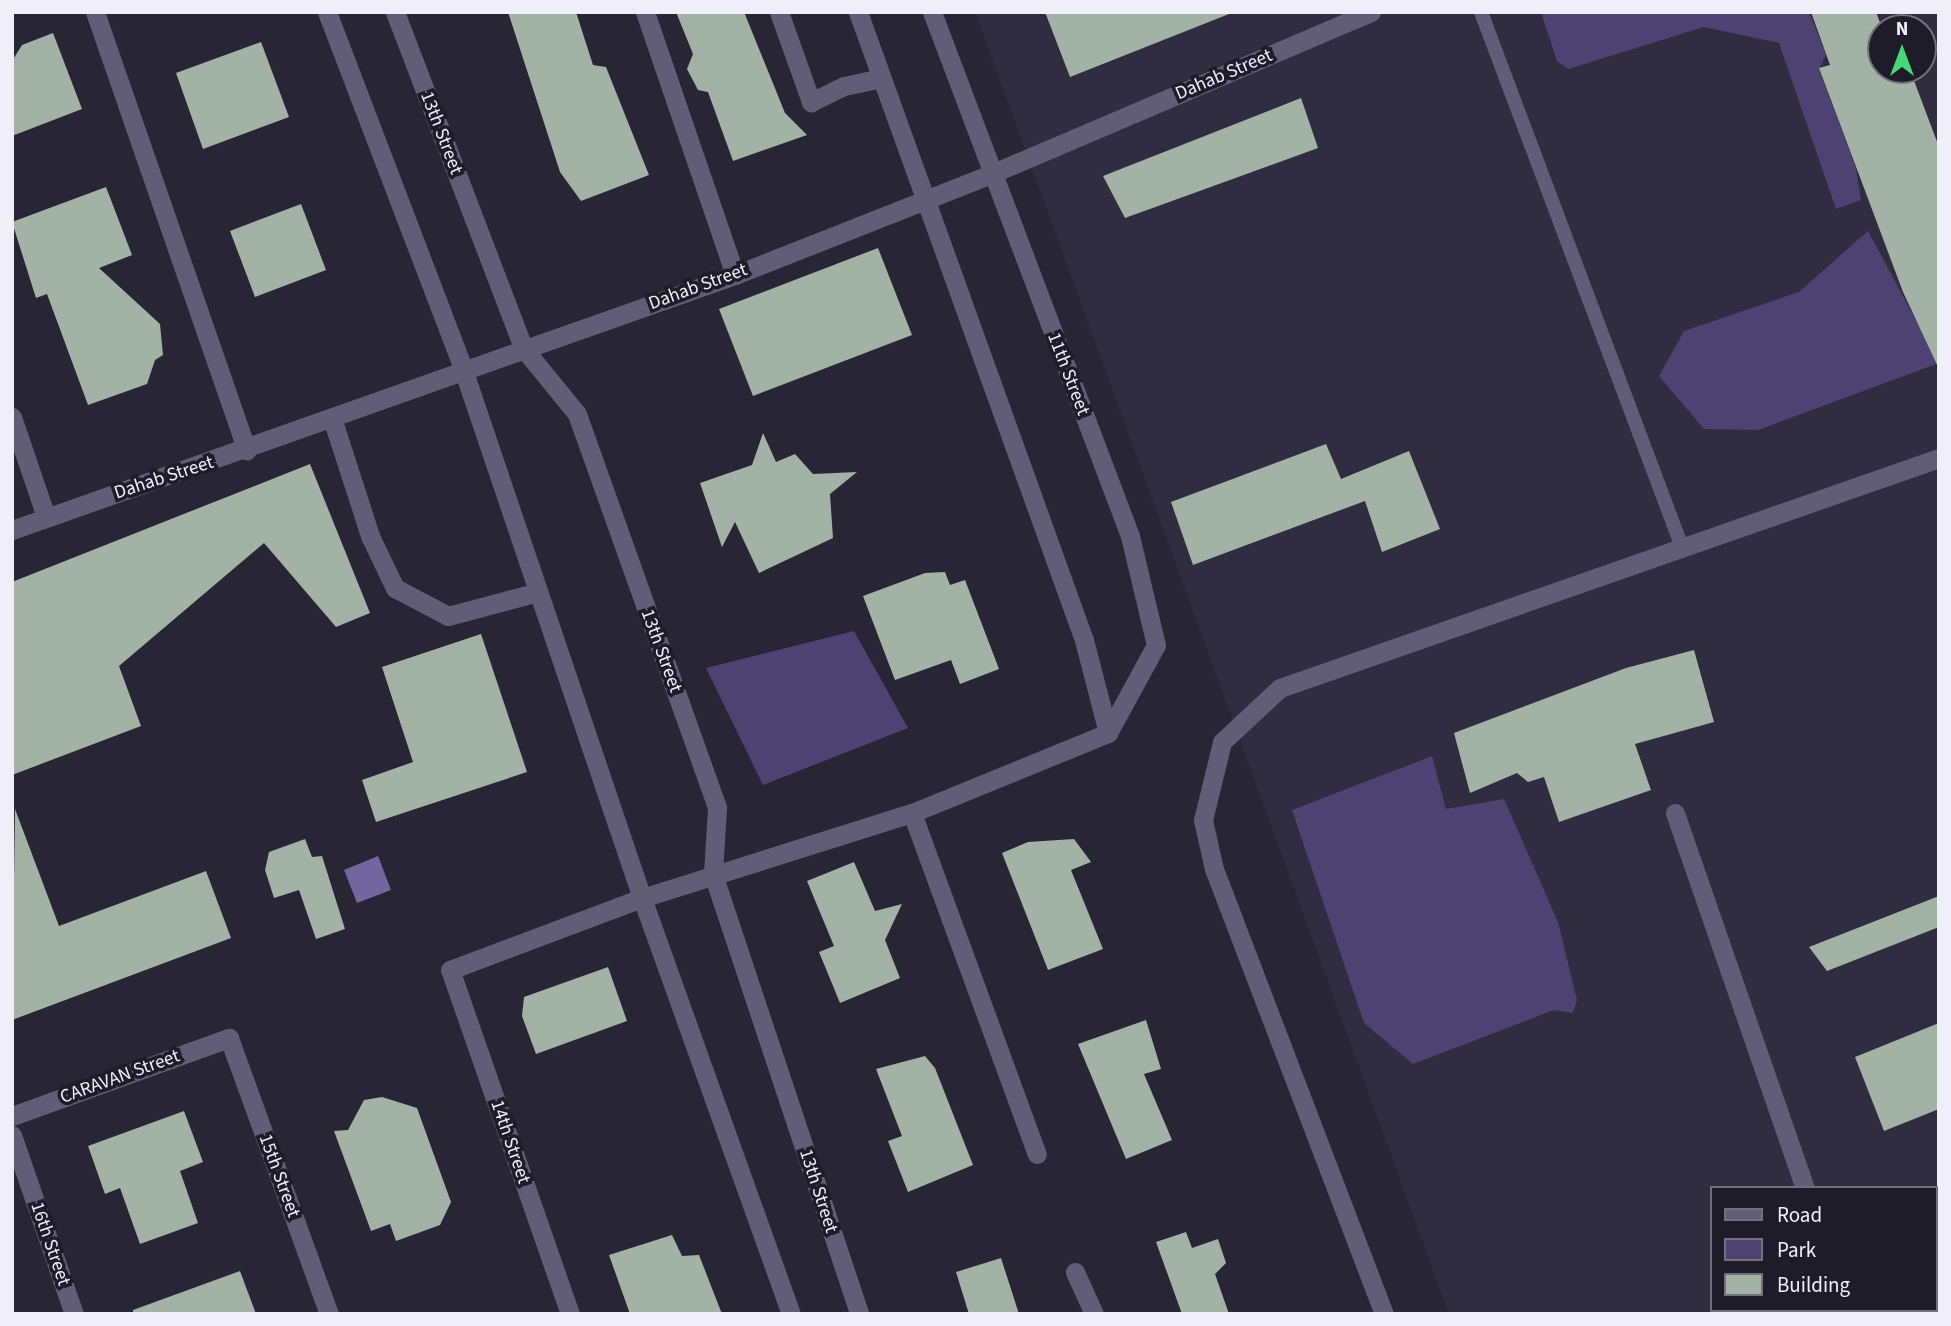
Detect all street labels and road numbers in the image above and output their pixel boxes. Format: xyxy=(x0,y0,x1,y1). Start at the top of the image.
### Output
street label: Dahab Street xyxy=(1172,44,1276,106)
street label: 13th Street xyxy=(415,88,467,178)
street label: Dahab Street xyxy=(646,259,750,315)
street label: 11th Street xyxy=(1042,329,1094,419)
street label: Dahab Street xyxy=(111,451,217,505)
street label: 13th Street xyxy=(635,606,687,696)
street label: CARAVAN Street xyxy=(57,1045,183,1109)
street label: 14th Street xyxy=(485,1097,535,1187)
street label: 15th Street xyxy=(253,1131,305,1221)
street label: 13th Street xyxy=(794,1146,842,1236)
street label: 16th Street xyxy=(25,1199,75,1289)

